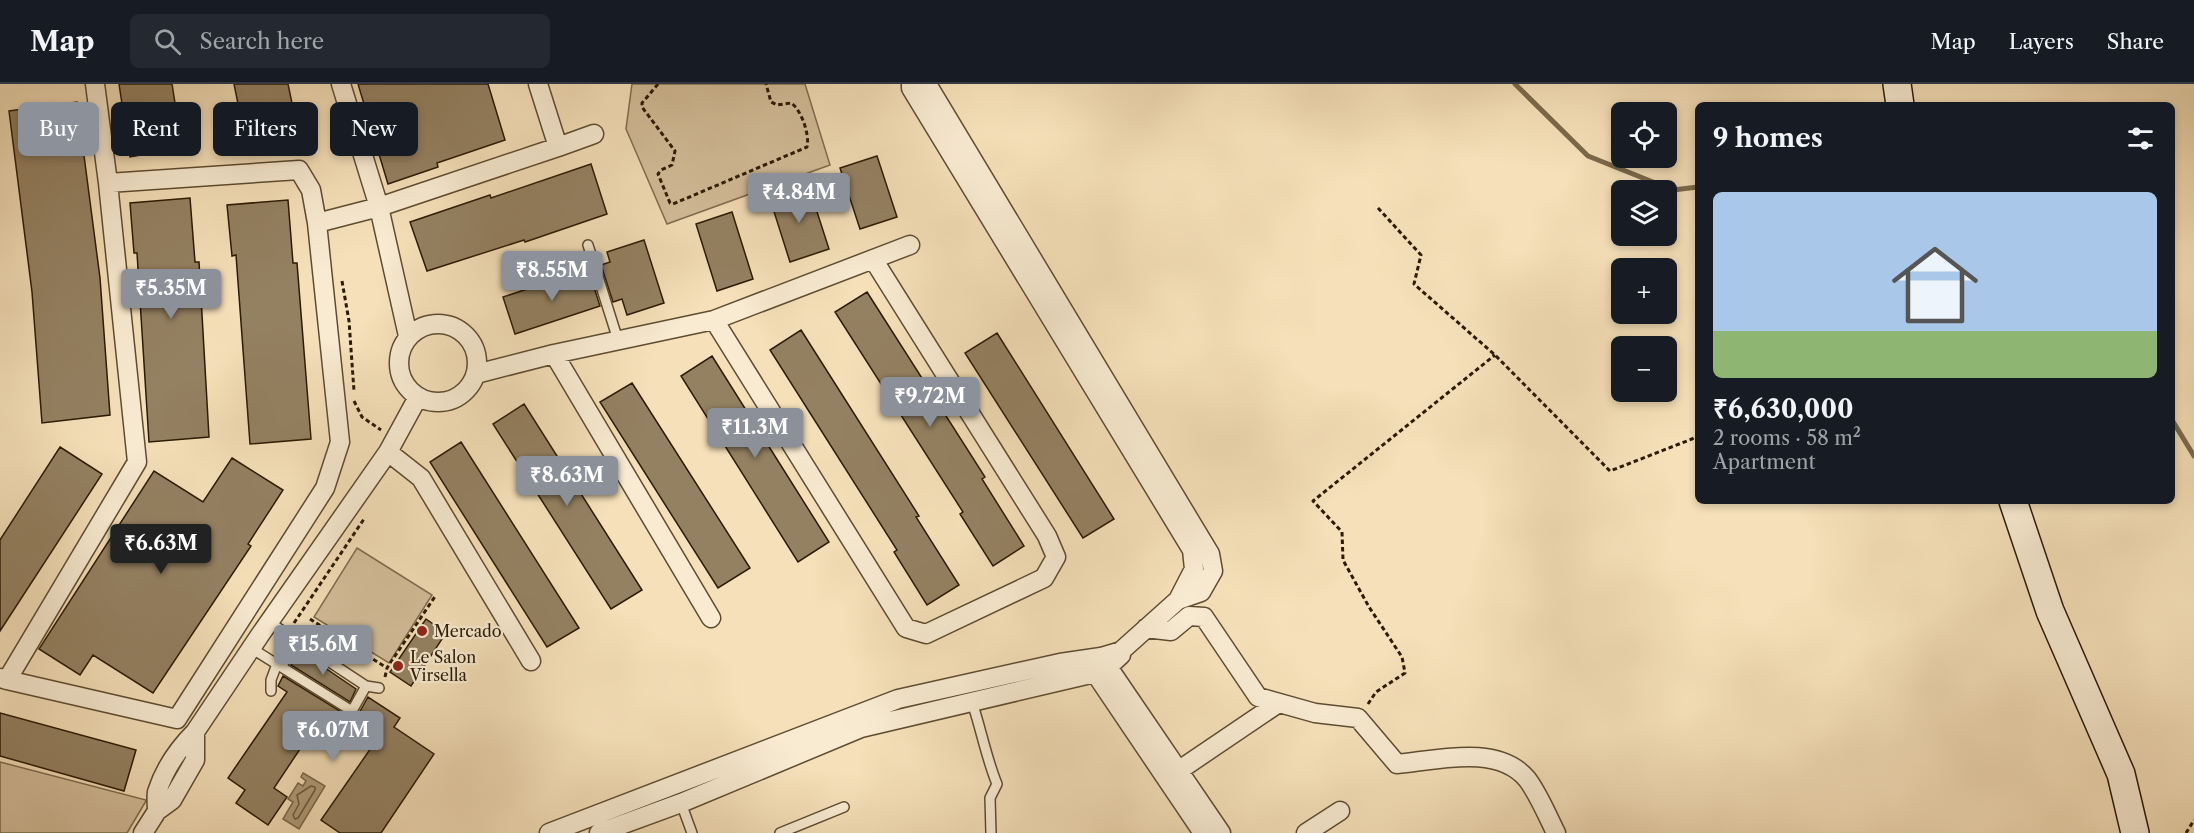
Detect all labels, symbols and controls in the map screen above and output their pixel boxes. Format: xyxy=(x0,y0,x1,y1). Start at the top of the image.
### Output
search box xyxy=(130,14,550,68)
text: Map xyxy=(30,24,94,58)
icon: search xyxy=(151,25,184,58)
text: Search here xyxy=(199,28,324,55)
text: Map xyxy=(1931,29,1976,54)
text: Layers xyxy=(2009,29,2074,54)
text: Share xyxy=(2107,29,2164,54)
chip: Buy xyxy=(18,102,99,156)
chip: Rent xyxy=(111,102,201,156)
chip: Filters xyxy=(213,102,318,156)
chip: New xyxy=(330,102,418,156)
map controls xyxy=(1611,102,1677,402)
button: locate xyxy=(1611,102,1677,168)
text: 9 homes xyxy=(1713,122,1823,154)
icon: filters xyxy=(2124,122,2157,155)
pin: ₹4.84M xyxy=(750,173,848,224)
text: ₹4.84M xyxy=(762,180,836,204)
button: layers xyxy=(1611,180,1677,246)
icon: home xyxy=(1881,231,1989,339)
pin: ₹8.55M xyxy=(503,251,601,302)
text: ₹8.55M xyxy=(516,258,588,282)
button: + xyxy=(1611,258,1677,324)
pin: ₹5.35M xyxy=(122,269,220,320)
text: ₹5.35M xyxy=(135,276,207,300)
button: − xyxy=(1611,336,1677,402)
pin: ₹9.72M xyxy=(881,377,979,428)
text: ₹9.72M xyxy=(894,384,966,408)
text: ₹6,630,000 xyxy=(1713,393,1854,425)
pin: ₹11.3M xyxy=(706,408,804,459)
text: ₹11.3M xyxy=(721,415,789,439)
text: 2 rooms · 58 m² xyxy=(1713,426,1861,450)
text: Apartment xyxy=(1713,450,1816,474)
pin: ₹8.63M xyxy=(518,456,616,507)
text: ₹8.63M xyxy=(530,463,604,487)
pin: ₹6.63M xyxy=(112,524,210,575)
text: ₹6.63M xyxy=(124,531,198,555)
place label: Mercado xyxy=(434,621,502,641)
marker: Mercado xyxy=(415,624,429,638)
pin: ₹15.6M xyxy=(274,625,372,676)
text: ₹15.6M xyxy=(288,632,358,656)
place label: Le Salon Virsella xyxy=(409,647,476,685)
marker: Le Salon Virsella xyxy=(391,659,405,673)
pin: ₹6.07M xyxy=(284,711,382,762)
text: ₹6.07M xyxy=(296,718,370,742)

